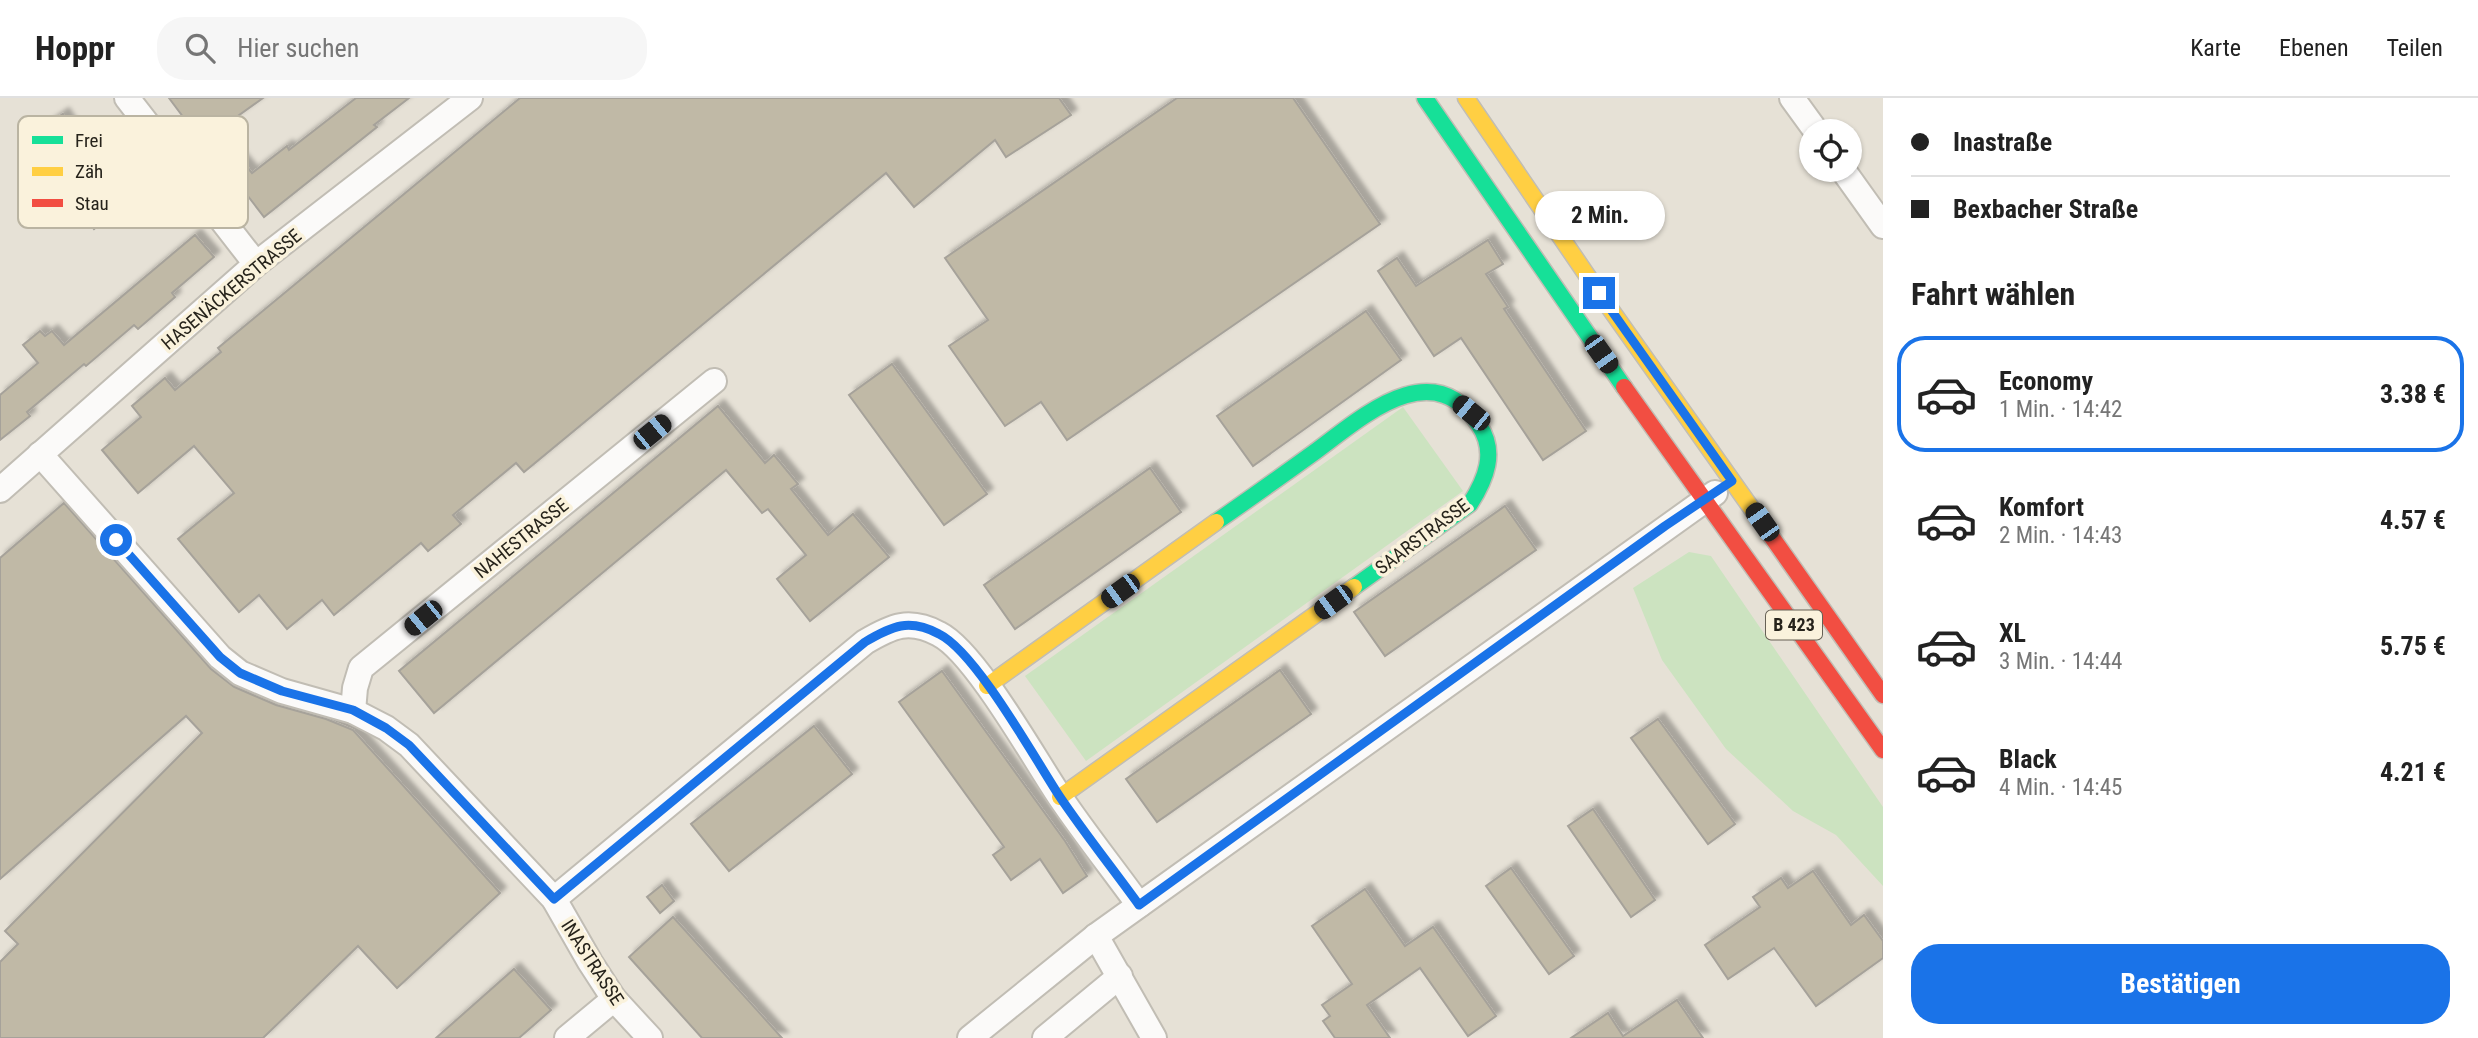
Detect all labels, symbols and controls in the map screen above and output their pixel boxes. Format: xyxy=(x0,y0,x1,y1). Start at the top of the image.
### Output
search box xyxy=(157,17,647,80)
text: Hoppr xyxy=(35,29,115,68)
icon: search xyxy=(181,29,219,67)
text: Hier suchen xyxy=(237,33,359,63)
text: Karte xyxy=(2190,34,2241,62)
text: Ebenen xyxy=(2279,34,2349,62)
text: Teilen xyxy=(2387,34,2443,62)
legend xyxy=(18,116,248,228)
map controls xyxy=(1799,119,1862,182)
button: locate xyxy=(1799,119,1862,182)
text: Inastraße xyxy=(1953,127,2052,157)
text: Frei xyxy=(75,129,103,152)
text: Zäh xyxy=(75,160,103,183)
text: Stau xyxy=(75,192,109,215)
callout: 2 Min. xyxy=(1534,192,1664,240)
text: Bexbacher Straße xyxy=(1953,194,2138,224)
text: 2 Min. xyxy=(1571,202,1629,229)
street label: HASENÄCKERSTRASSE xyxy=(157,224,306,355)
text: Fahrt wählen xyxy=(1911,275,2075,313)
route end xyxy=(1583,277,1615,309)
car xyxy=(1581,331,1622,377)
icon: car xyxy=(1915,363,1978,426)
text: Economy xyxy=(1999,366,2093,396)
text: 3.38 € xyxy=(2380,379,2446,409)
car xyxy=(1449,392,1494,434)
text: 1 Min. · 14:42 xyxy=(1999,396,2122,423)
car xyxy=(630,411,675,453)
icon: car xyxy=(1915,489,1978,552)
text: Komfort xyxy=(1999,492,2084,522)
street label: NAHESTRASSE xyxy=(470,494,573,583)
street label: SAARSTRASSE xyxy=(1371,494,1474,579)
car xyxy=(1742,499,1783,545)
text: 4.57 € xyxy=(2380,505,2446,535)
text: 2 Min. · 14:43 xyxy=(1999,522,2122,549)
route start xyxy=(100,524,132,556)
car xyxy=(1097,570,1144,612)
car xyxy=(1310,581,1357,623)
car xyxy=(401,597,446,639)
road number: B 423 xyxy=(1766,610,1822,640)
icon: car xyxy=(1915,615,1978,678)
text: XL xyxy=(1999,618,2026,648)
text: 5.75 € xyxy=(2380,631,2446,661)
text: 3 Min. · 14:44 xyxy=(1999,648,2122,675)
icon: car xyxy=(1915,741,1978,804)
text: Black xyxy=(1999,744,2057,774)
text: 4.21 € xyxy=(2380,757,2446,787)
text: 4 Min. · 14:45 xyxy=(1999,774,2122,801)
street label: INASTRASSE xyxy=(556,915,629,1009)
button: Bestätigen xyxy=(1911,944,2450,1024)

